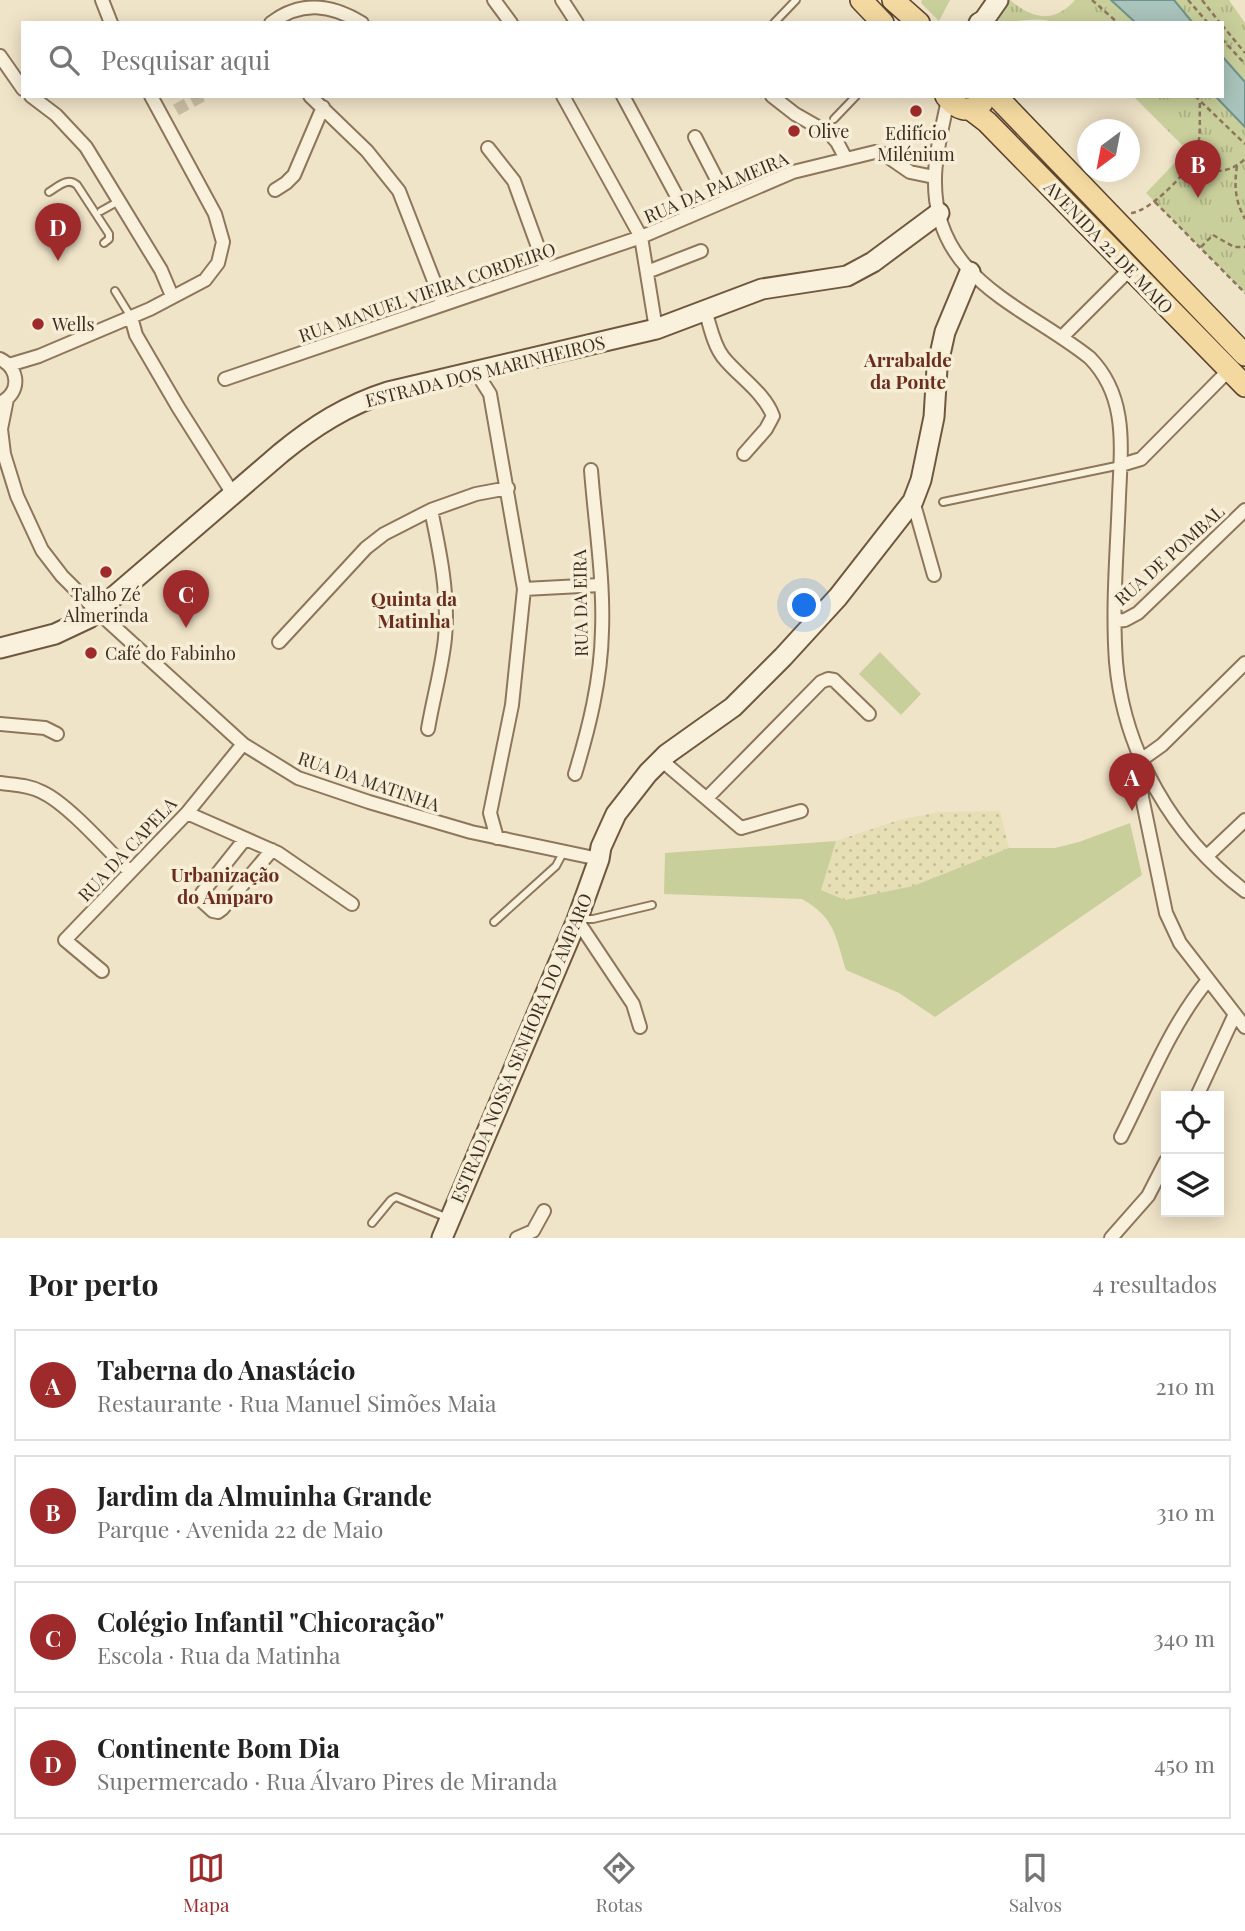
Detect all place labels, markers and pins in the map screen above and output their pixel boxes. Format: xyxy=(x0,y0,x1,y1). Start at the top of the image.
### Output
marker: Edifício Milénium xyxy=(908,103,924,119)
place label: Olive xyxy=(808,119,849,143)
place label: Edifício Milénium xyxy=(877,121,955,166)
marker: Olive xyxy=(786,123,802,139)
pin: B xyxy=(1175,140,1221,198)
pin: D xyxy=(35,203,81,261)
place label: Wells xyxy=(51,312,95,336)
marker: Wells xyxy=(30,316,46,332)
marker: Talho Zé Almerinda xyxy=(98,564,114,580)
pin: C xyxy=(163,570,209,628)
place label: Talho Zé Almerinda xyxy=(62,582,149,627)
place label: Café do Fabinho xyxy=(105,641,236,665)
marker: Café do Fabinho xyxy=(83,645,99,661)
pin: A xyxy=(1109,753,1155,811)

